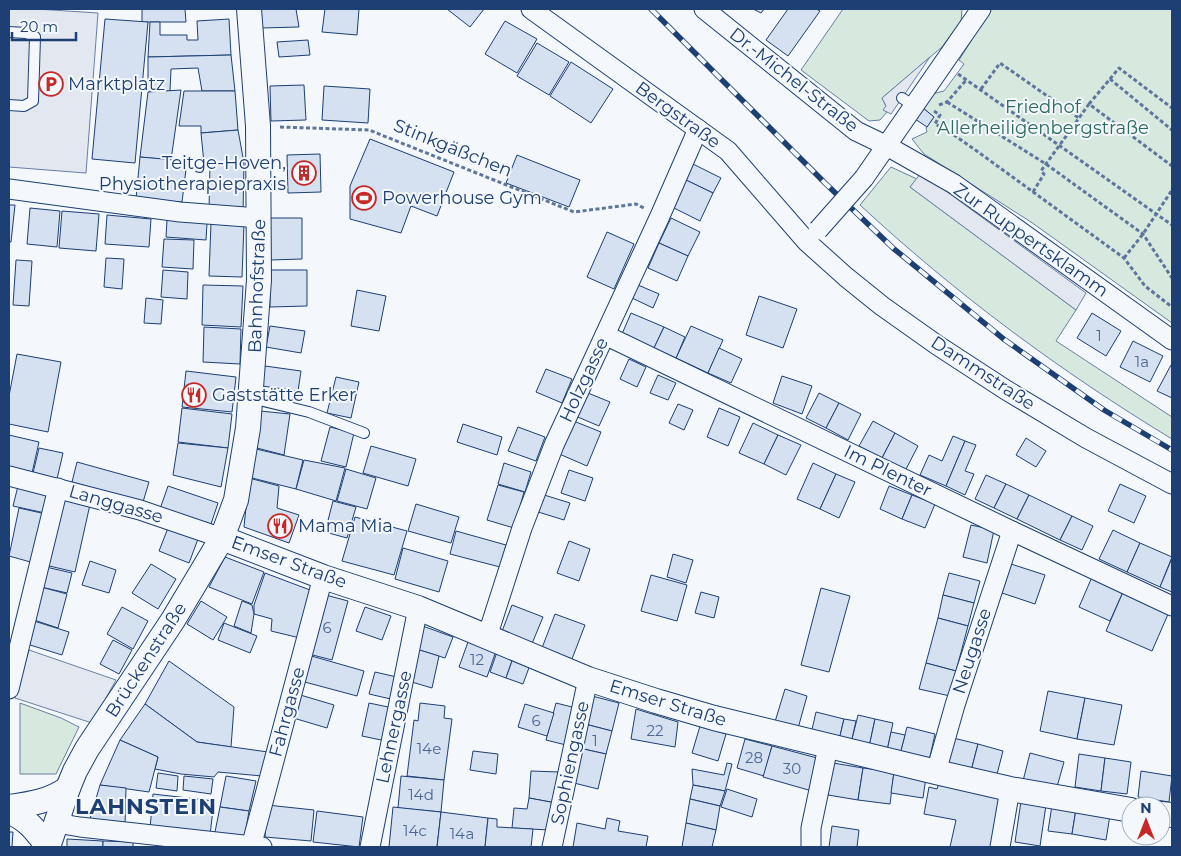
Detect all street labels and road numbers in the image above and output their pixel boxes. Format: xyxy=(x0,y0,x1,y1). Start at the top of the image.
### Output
street label: Dr.-Michel-Straße xyxy=(725,23,863,137)
street label: Bergstraße xyxy=(631,77,725,153)
street label: Stinkgäßchen xyxy=(390,114,516,182)
street label: Zur Ruppertsklamm xyxy=(949,178,1113,302)
street label: Bahnhofstraße xyxy=(244,218,270,353)
street label: Dammstraße xyxy=(927,331,1039,415)
street label: Holzgasse xyxy=(555,334,613,426)
street label: Im Plenter xyxy=(840,440,936,502)
street label: Langgasse xyxy=(66,480,166,528)
street label: Emser Straße xyxy=(228,531,350,593)
street label: Brückenstraße xyxy=(101,598,191,722)
street label: Neugasse xyxy=(948,605,996,697)
street label: Fahrgasse xyxy=(264,665,310,759)
street label: Lehnergasse xyxy=(371,668,417,785)
street label: Emser Straße xyxy=(607,675,729,731)
street label: Sophiengasse xyxy=(546,699,594,827)

